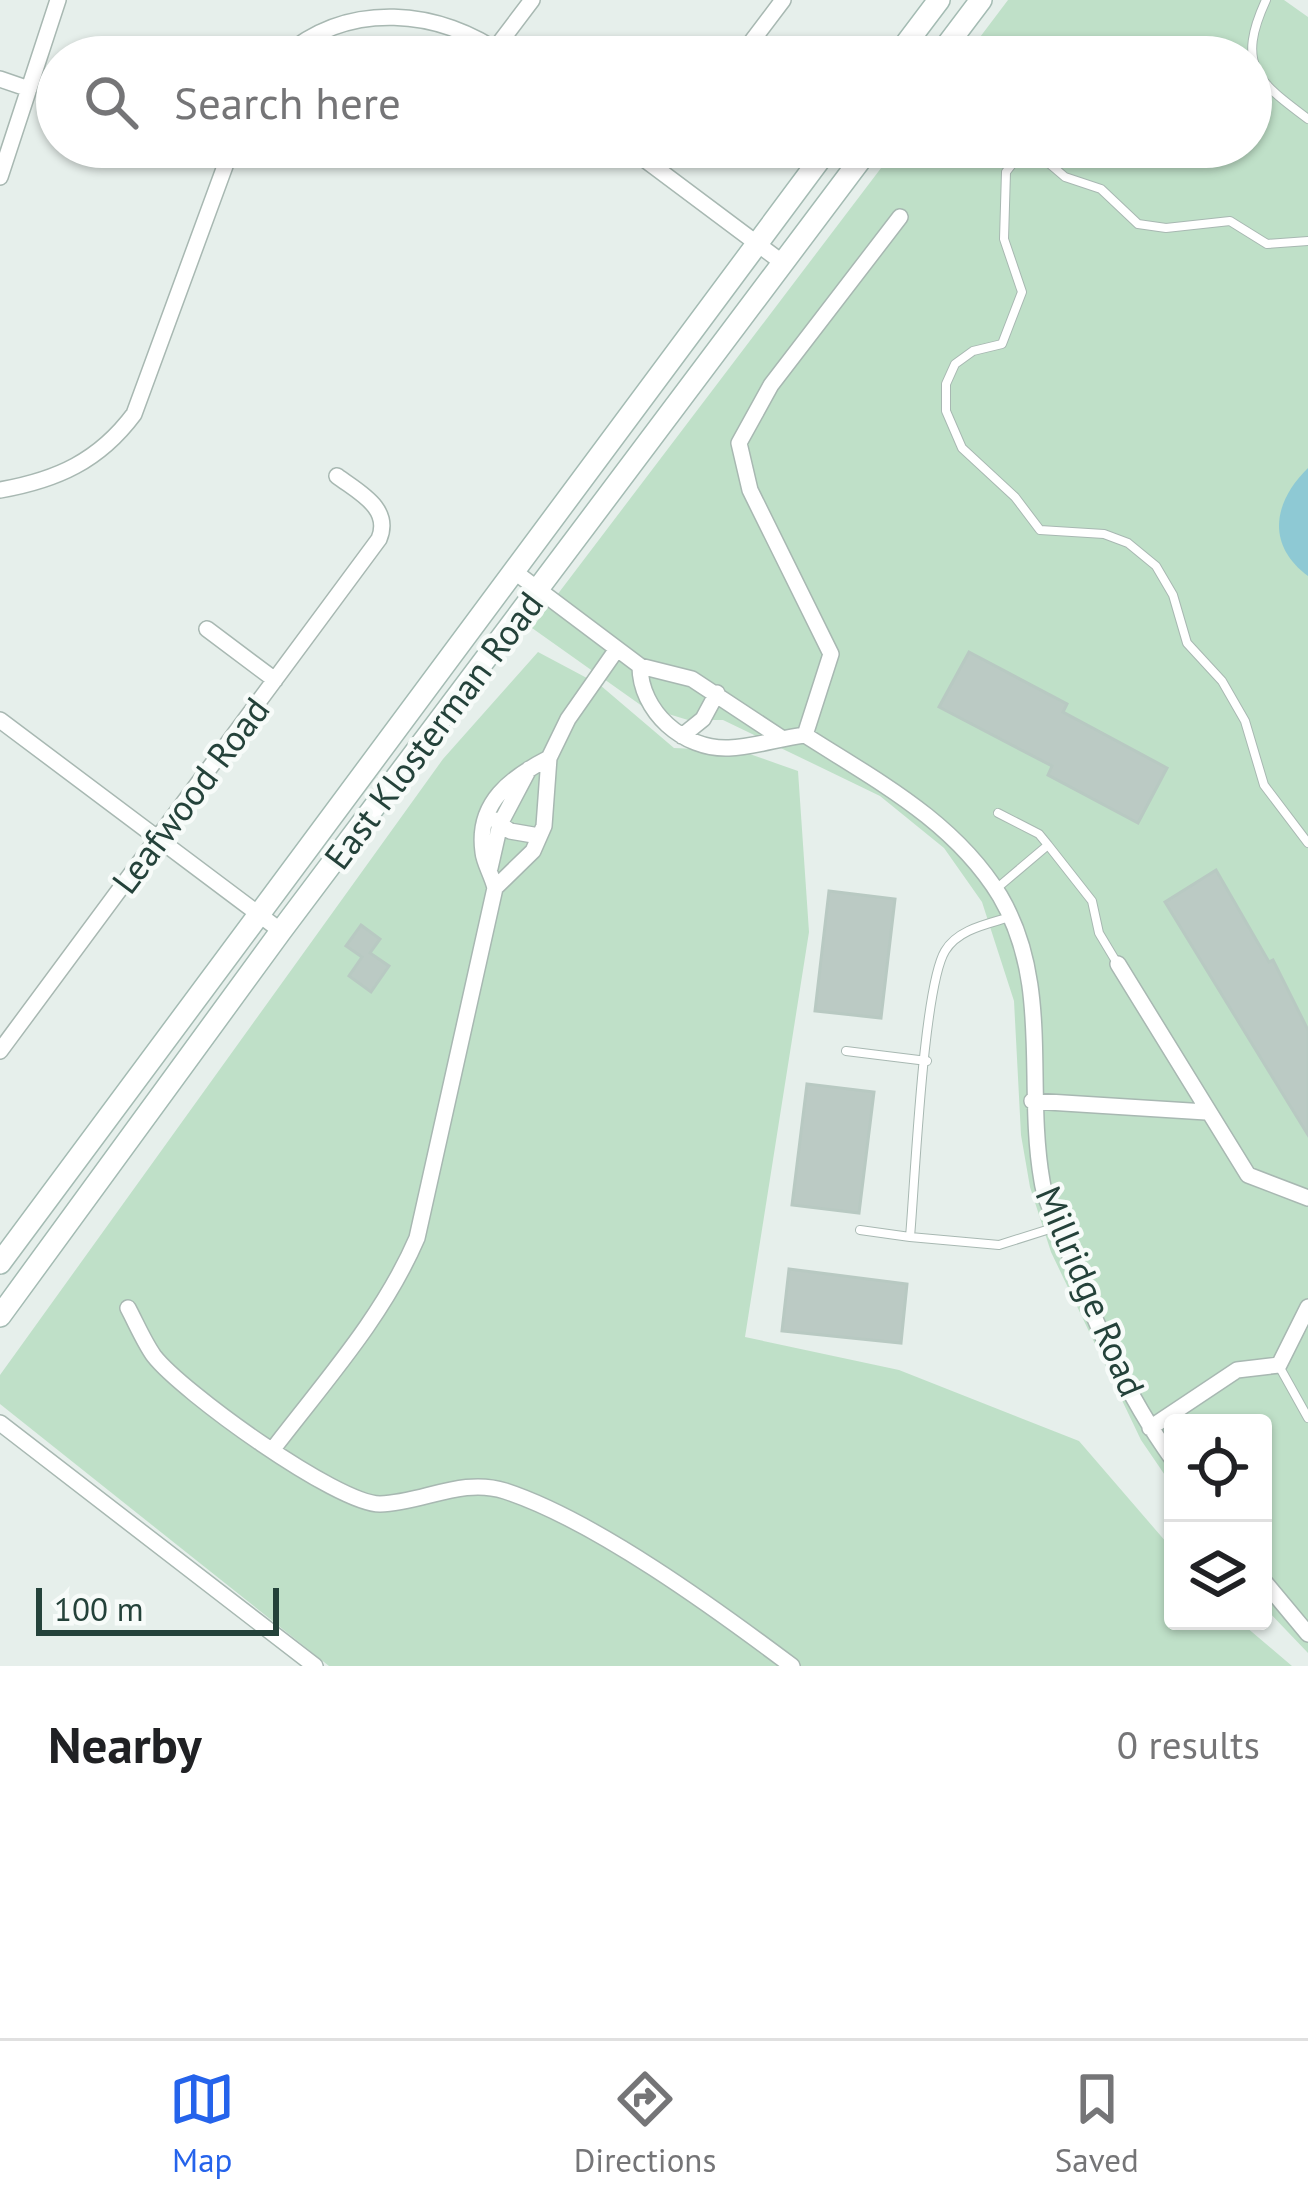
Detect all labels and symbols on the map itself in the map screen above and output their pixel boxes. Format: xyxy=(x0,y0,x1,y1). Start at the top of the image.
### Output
street label: East Klosterman Road xyxy=(313,582,553,878)
street label: Leafwood Road xyxy=(101,687,279,903)
street label: Millridge Road xyxy=(1026,1179,1156,1403)
scale bar xyxy=(36,1582,279,1635)

